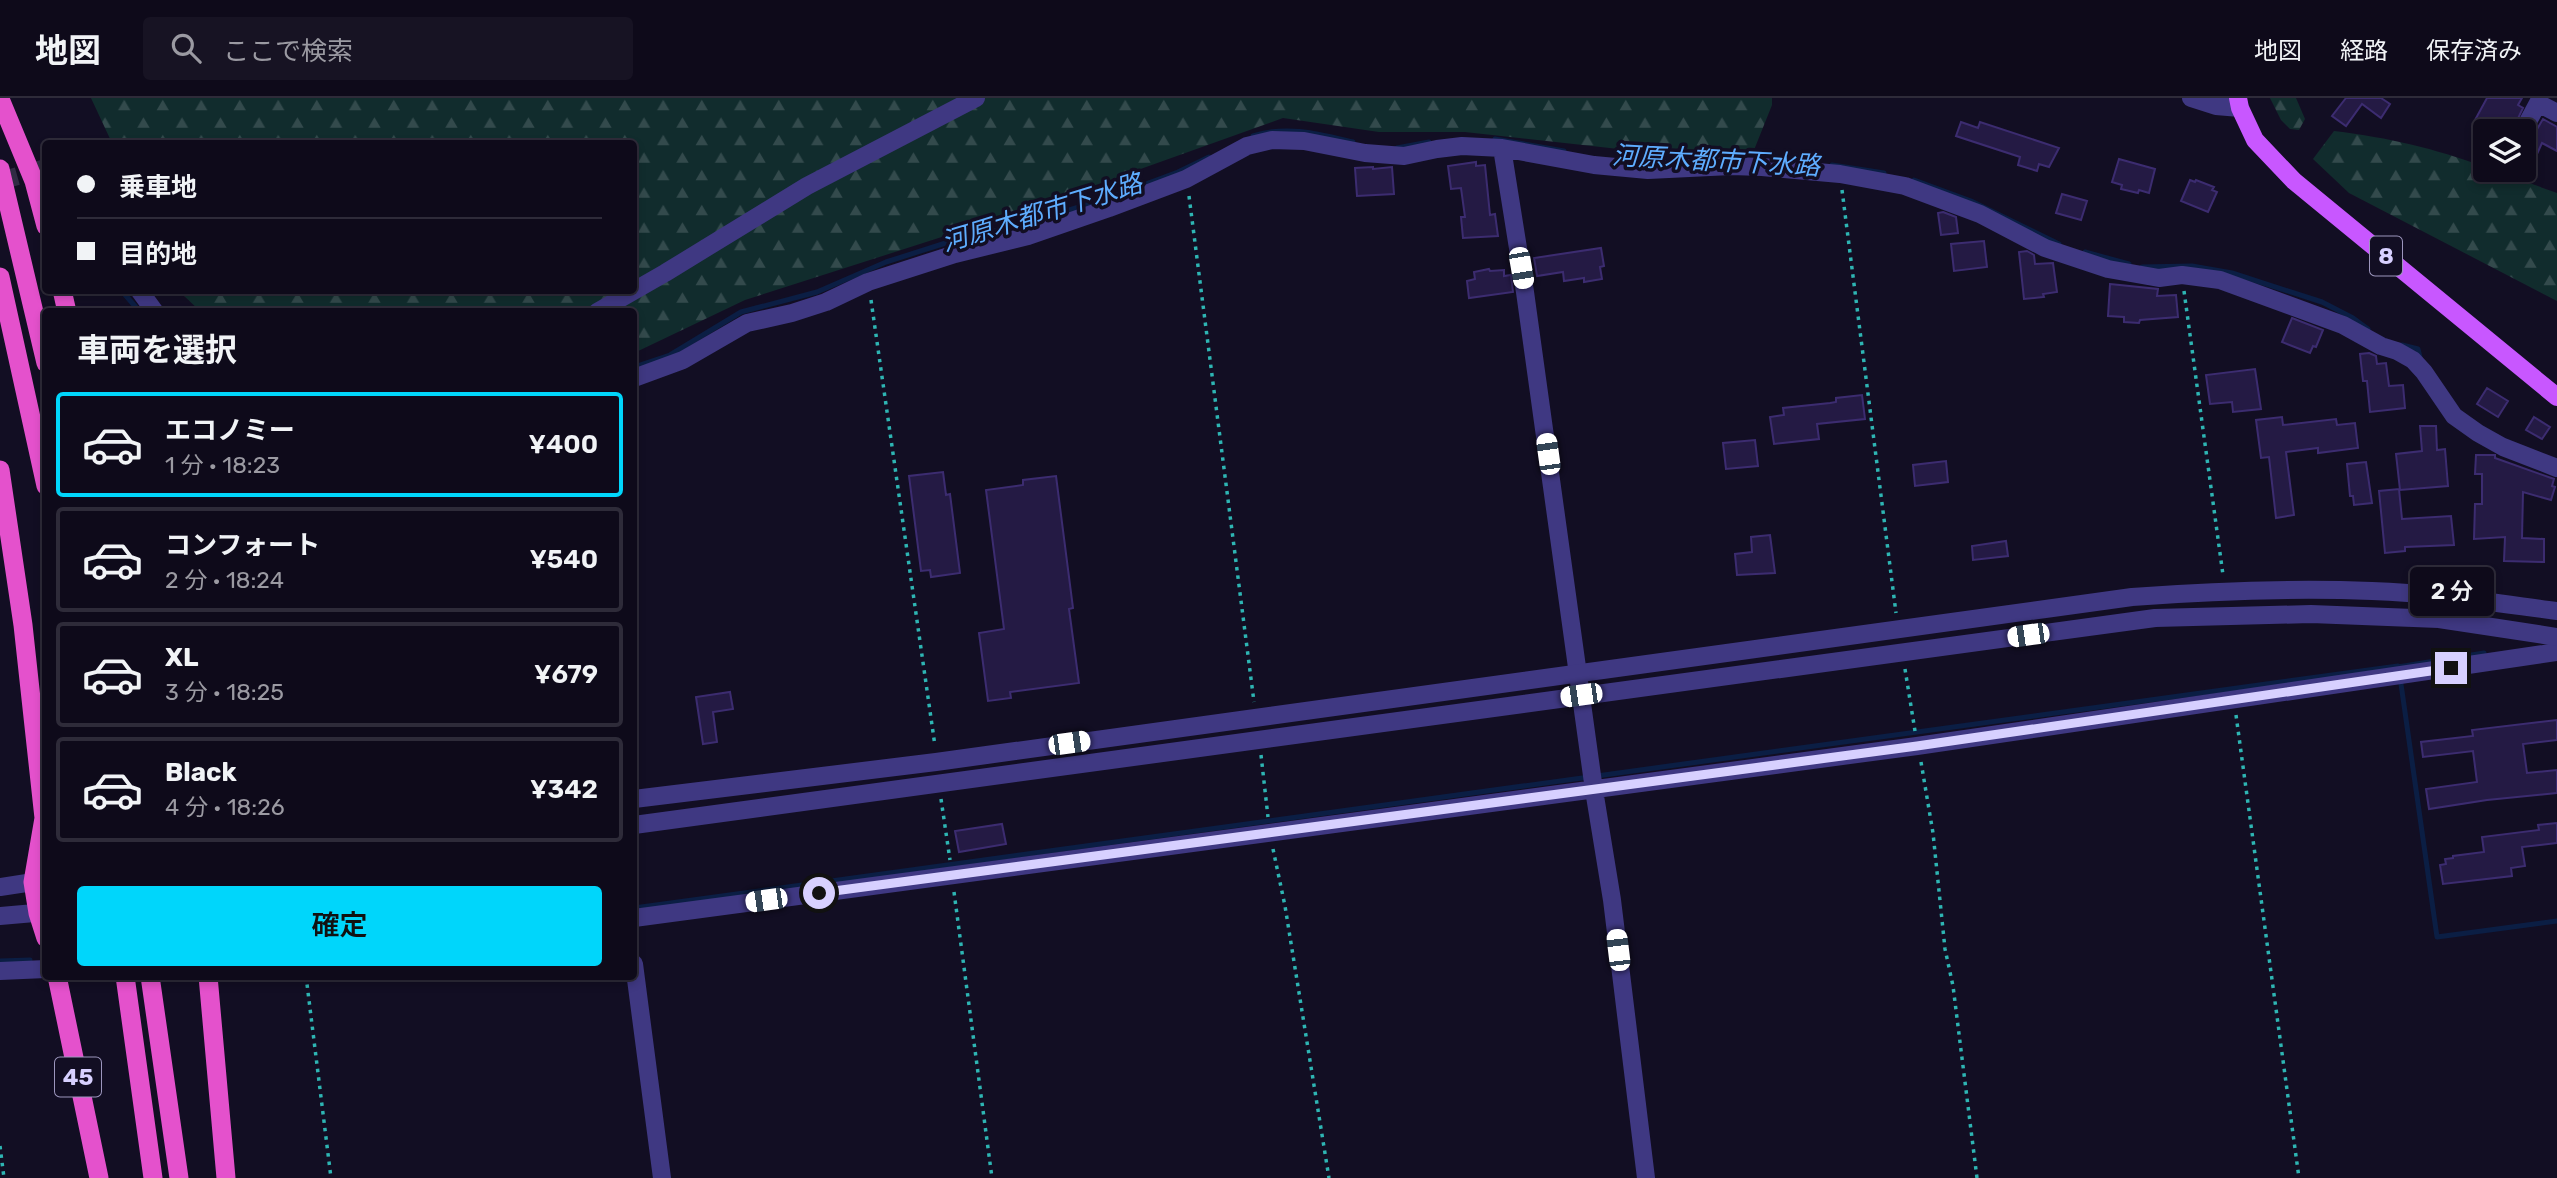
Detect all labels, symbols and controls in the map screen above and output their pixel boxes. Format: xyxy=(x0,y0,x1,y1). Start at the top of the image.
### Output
search box xyxy=(143,17,633,80)
icon: search xyxy=(167,29,205,67)
text: 地図 xyxy=(35,31,101,70)
text: ここで検索 xyxy=(223,36,353,67)
text: 地図 xyxy=(2254,37,2302,65)
text: 経路 xyxy=(2340,37,2388,65)
text: 保存済み xyxy=(2426,37,2522,65)
map controls xyxy=(2473,119,2536,182)
button: layers xyxy=(2473,119,2536,182)
water label: 河原木都市下水路 xyxy=(1611,140,1823,182)
water label: 河原木都市下水路 xyxy=(938,167,1148,258)
text: 乗車地 xyxy=(119,172,197,203)
road number: 8 xyxy=(2370,237,2402,276)
text: 目的地 xyxy=(119,239,197,270)
car xyxy=(1508,245,1535,291)
text: 車両を選択 xyxy=(77,331,237,369)
icon: car xyxy=(81,413,144,476)
text: エコノミー xyxy=(165,415,295,446)
text: ¥400 xyxy=(529,429,598,460)
car xyxy=(1535,432,1562,476)
text: 1 分 · 18:23 xyxy=(165,451,280,479)
icon: car xyxy=(81,528,144,591)
text: コンフォート xyxy=(165,530,320,561)
text: ¥540 xyxy=(529,544,598,575)
text: 2 分 · 18:24 xyxy=(165,566,284,594)
callout: 2 分 xyxy=(2409,566,2493,616)
text: 2 分 xyxy=(2431,577,2473,605)
car xyxy=(2006,622,2051,648)
text: XL xyxy=(165,642,198,673)
icon: car xyxy=(81,643,144,706)
route end xyxy=(2435,652,2467,684)
text: ¥679 xyxy=(534,659,598,690)
text: 3 分 · 18:25 xyxy=(165,678,284,706)
car xyxy=(1559,682,1604,708)
car xyxy=(1047,730,1092,756)
text: Black xyxy=(165,757,237,788)
icon: car xyxy=(81,758,144,821)
text: ¥342 xyxy=(530,774,598,805)
text: 4 分 · 18:26 xyxy=(165,793,285,821)
route start xyxy=(803,877,835,909)
button: 確定 xyxy=(77,886,602,966)
car xyxy=(744,887,789,913)
car xyxy=(1606,928,1631,972)
road number: 45 xyxy=(55,1058,101,1096)

